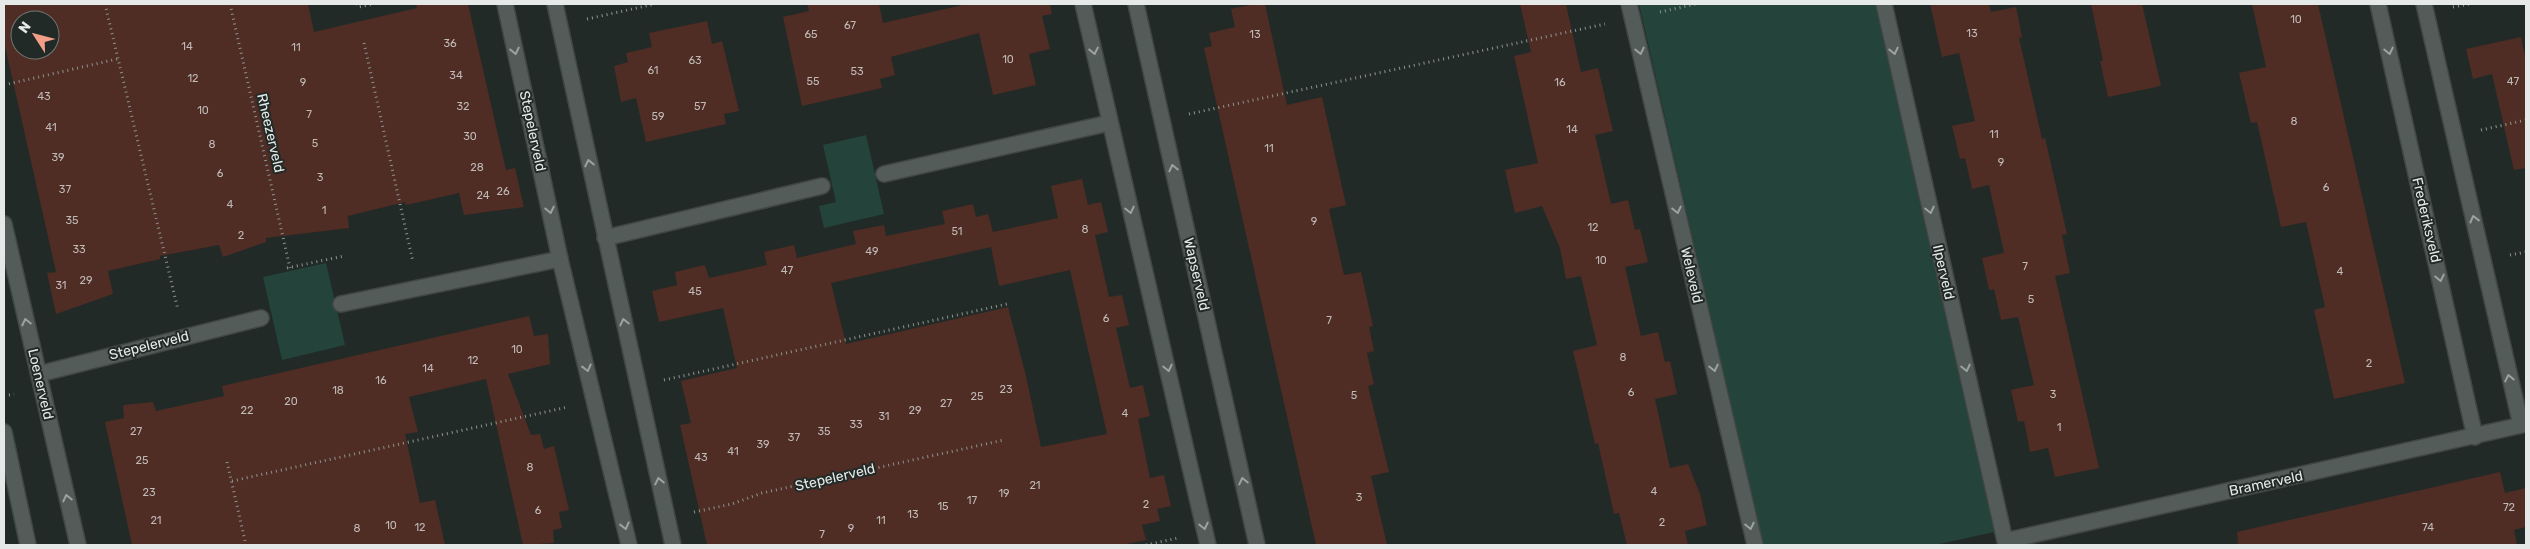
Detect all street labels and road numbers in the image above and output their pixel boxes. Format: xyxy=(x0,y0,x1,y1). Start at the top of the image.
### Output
street label: Stepelerveld xyxy=(516,89,549,173)
street label: Rheezerveld xyxy=(253,92,288,174)
street label: Frederiksveld xyxy=(2408,176,2445,264)
street label: Wapserveld xyxy=(1180,236,1213,312)
street label: Ilperveld xyxy=(1929,243,1958,301)
street label: Weleveld xyxy=(1677,246,1706,305)
street label: Stepelerveld xyxy=(107,327,191,364)
street label: Loenerveld xyxy=(24,347,57,421)
street label: Stepelerveld xyxy=(793,460,877,495)
street label: Bramerveld xyxy=(2228,467,2305,500)

